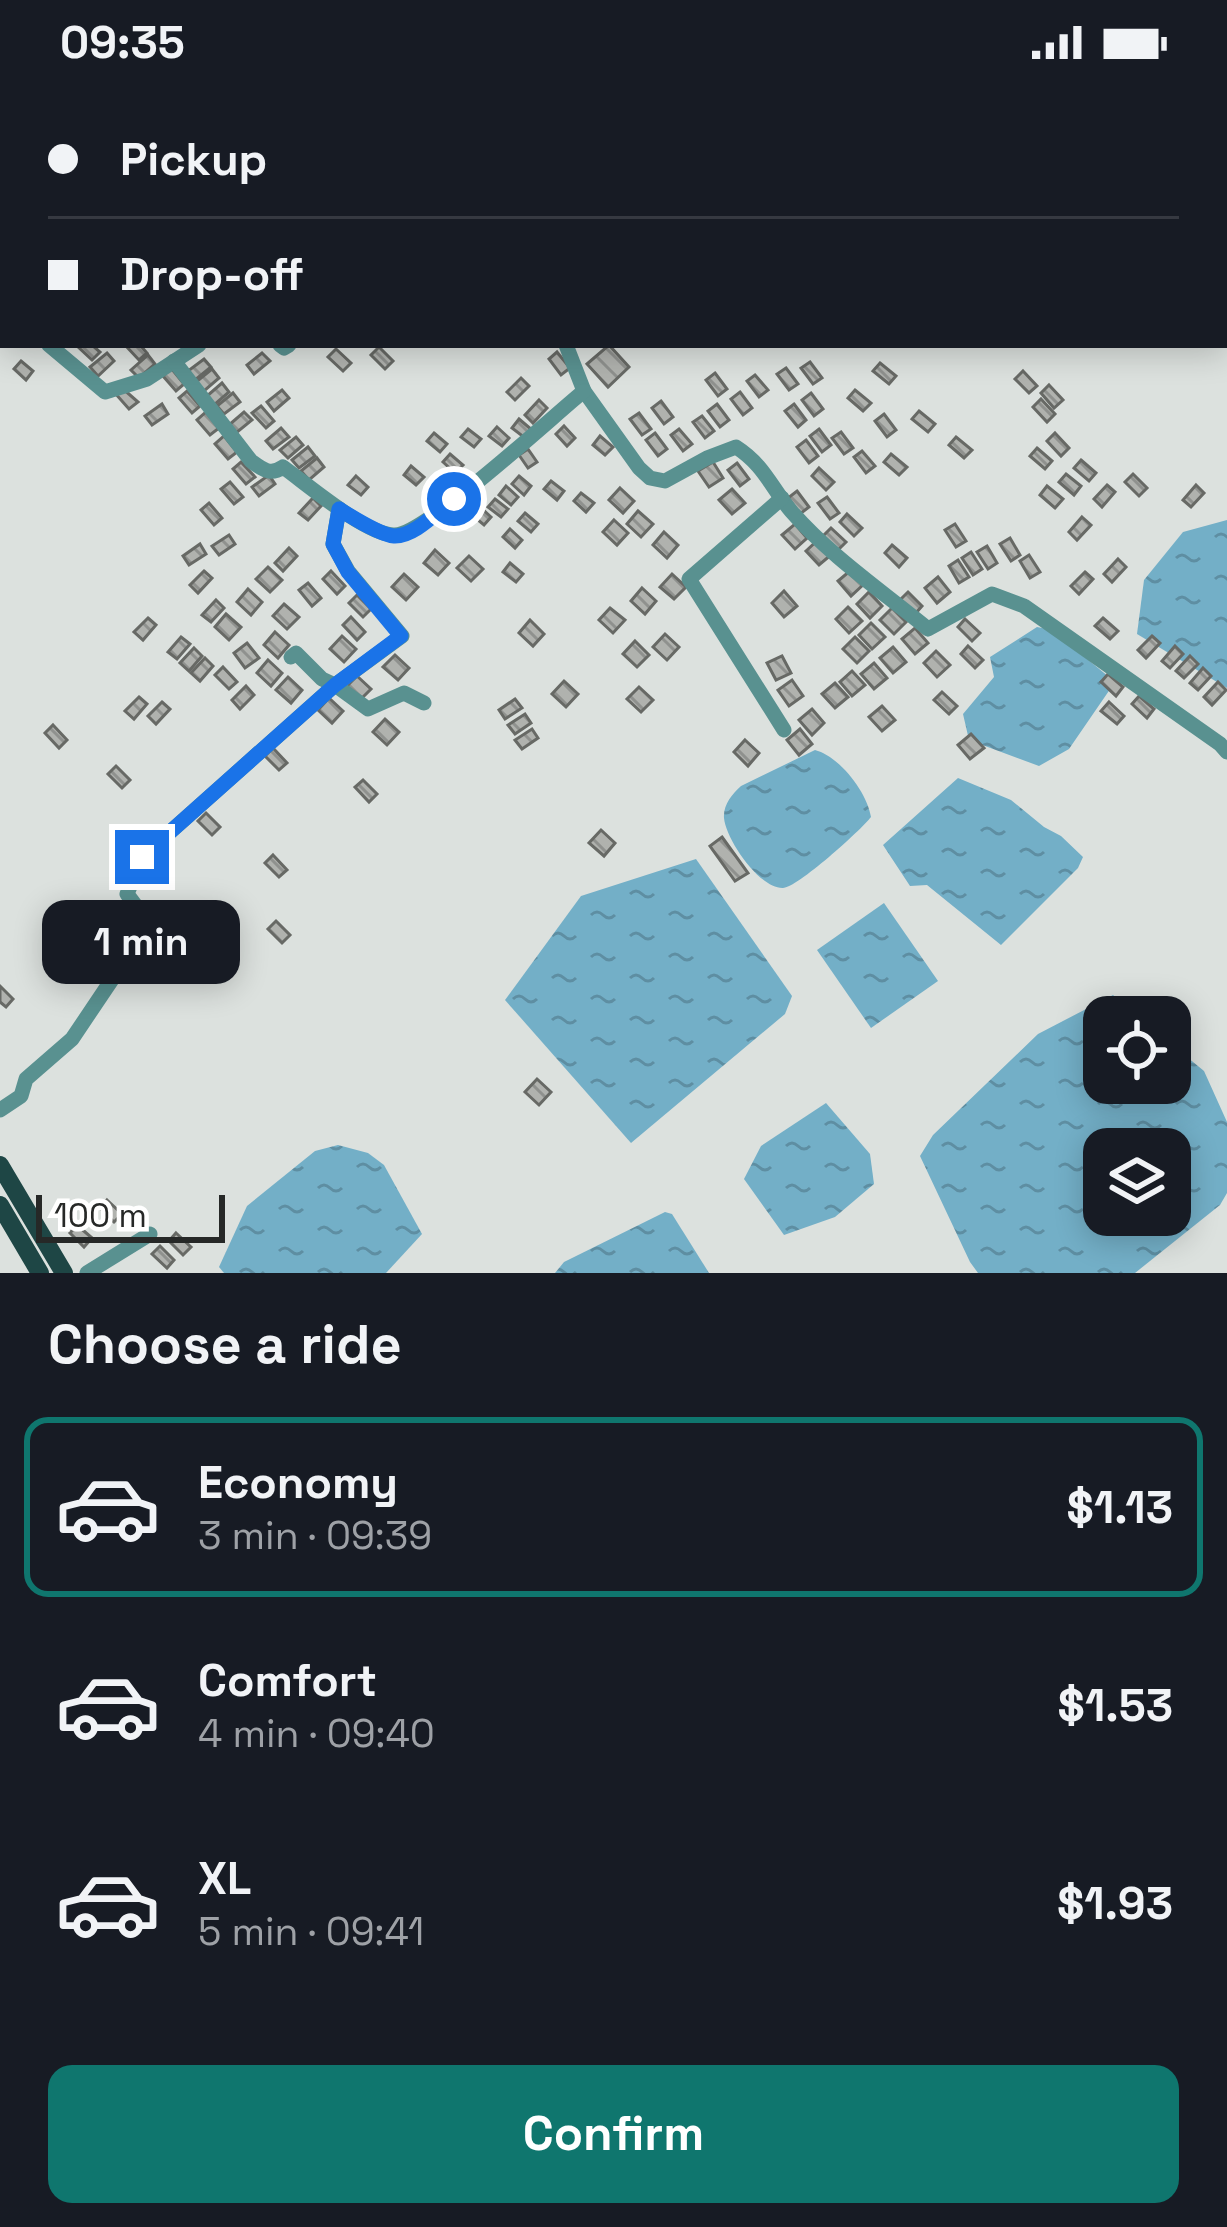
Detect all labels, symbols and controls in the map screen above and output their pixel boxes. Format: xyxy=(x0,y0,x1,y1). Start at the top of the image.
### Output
text: 09:35 xyxy=(60,14,185,71)
text: Pickup xyxy=(120,131,267,188)
text: Drop-off xyxy=(120,246,304,303)
route start xyxy=(427,472,481,526)
route end xyxy=(115,830,169,884)
callout: 1 min xyxy=(43,899,241,983)
text: 1 min xyxy=(93,917,189,966)
map controls xyxy=(1083,996,1191,1236)
button: locate xyxy=(1083,996,1191,1104)
button: layers xyxy=(1083,1128,1191,1236)
scale bar xyxy=(36,1189,225,1242)
text: 100 m xyxy=(54,1195,147,1237)
text: Choose a ride xyxy=(48,1310,402,1379)
icon: car xyxy=(54,1453,162,1561)
text: Economy xyxy=(198,1454,398,1511)
text: $1.13 xyxy=(1067,1479,1173,1536)
text: 3 min · 09:39 xyxy=(198,1511,432,1560)
icon: car xyxy=(54,1651,162,1759)
text: Comfort xyxy=(198,1652,377,1709)
text: $1.53 xyxy=(1058,1677,1173,1734)
text: 4 min · 09:40 xyxy=(198,1709,435,1758)
icon: car xyxy=(54,1849,162,1957)
text: XL xyxy=(198,1850,251,1907)
text: $1.93 xyxy=(1057,1875,1173,1932)
text: 5 min · 09:41 xyxy=(198,1907,424,1956)
button: Confirm xyxy=(48,2065,1179,2203)

